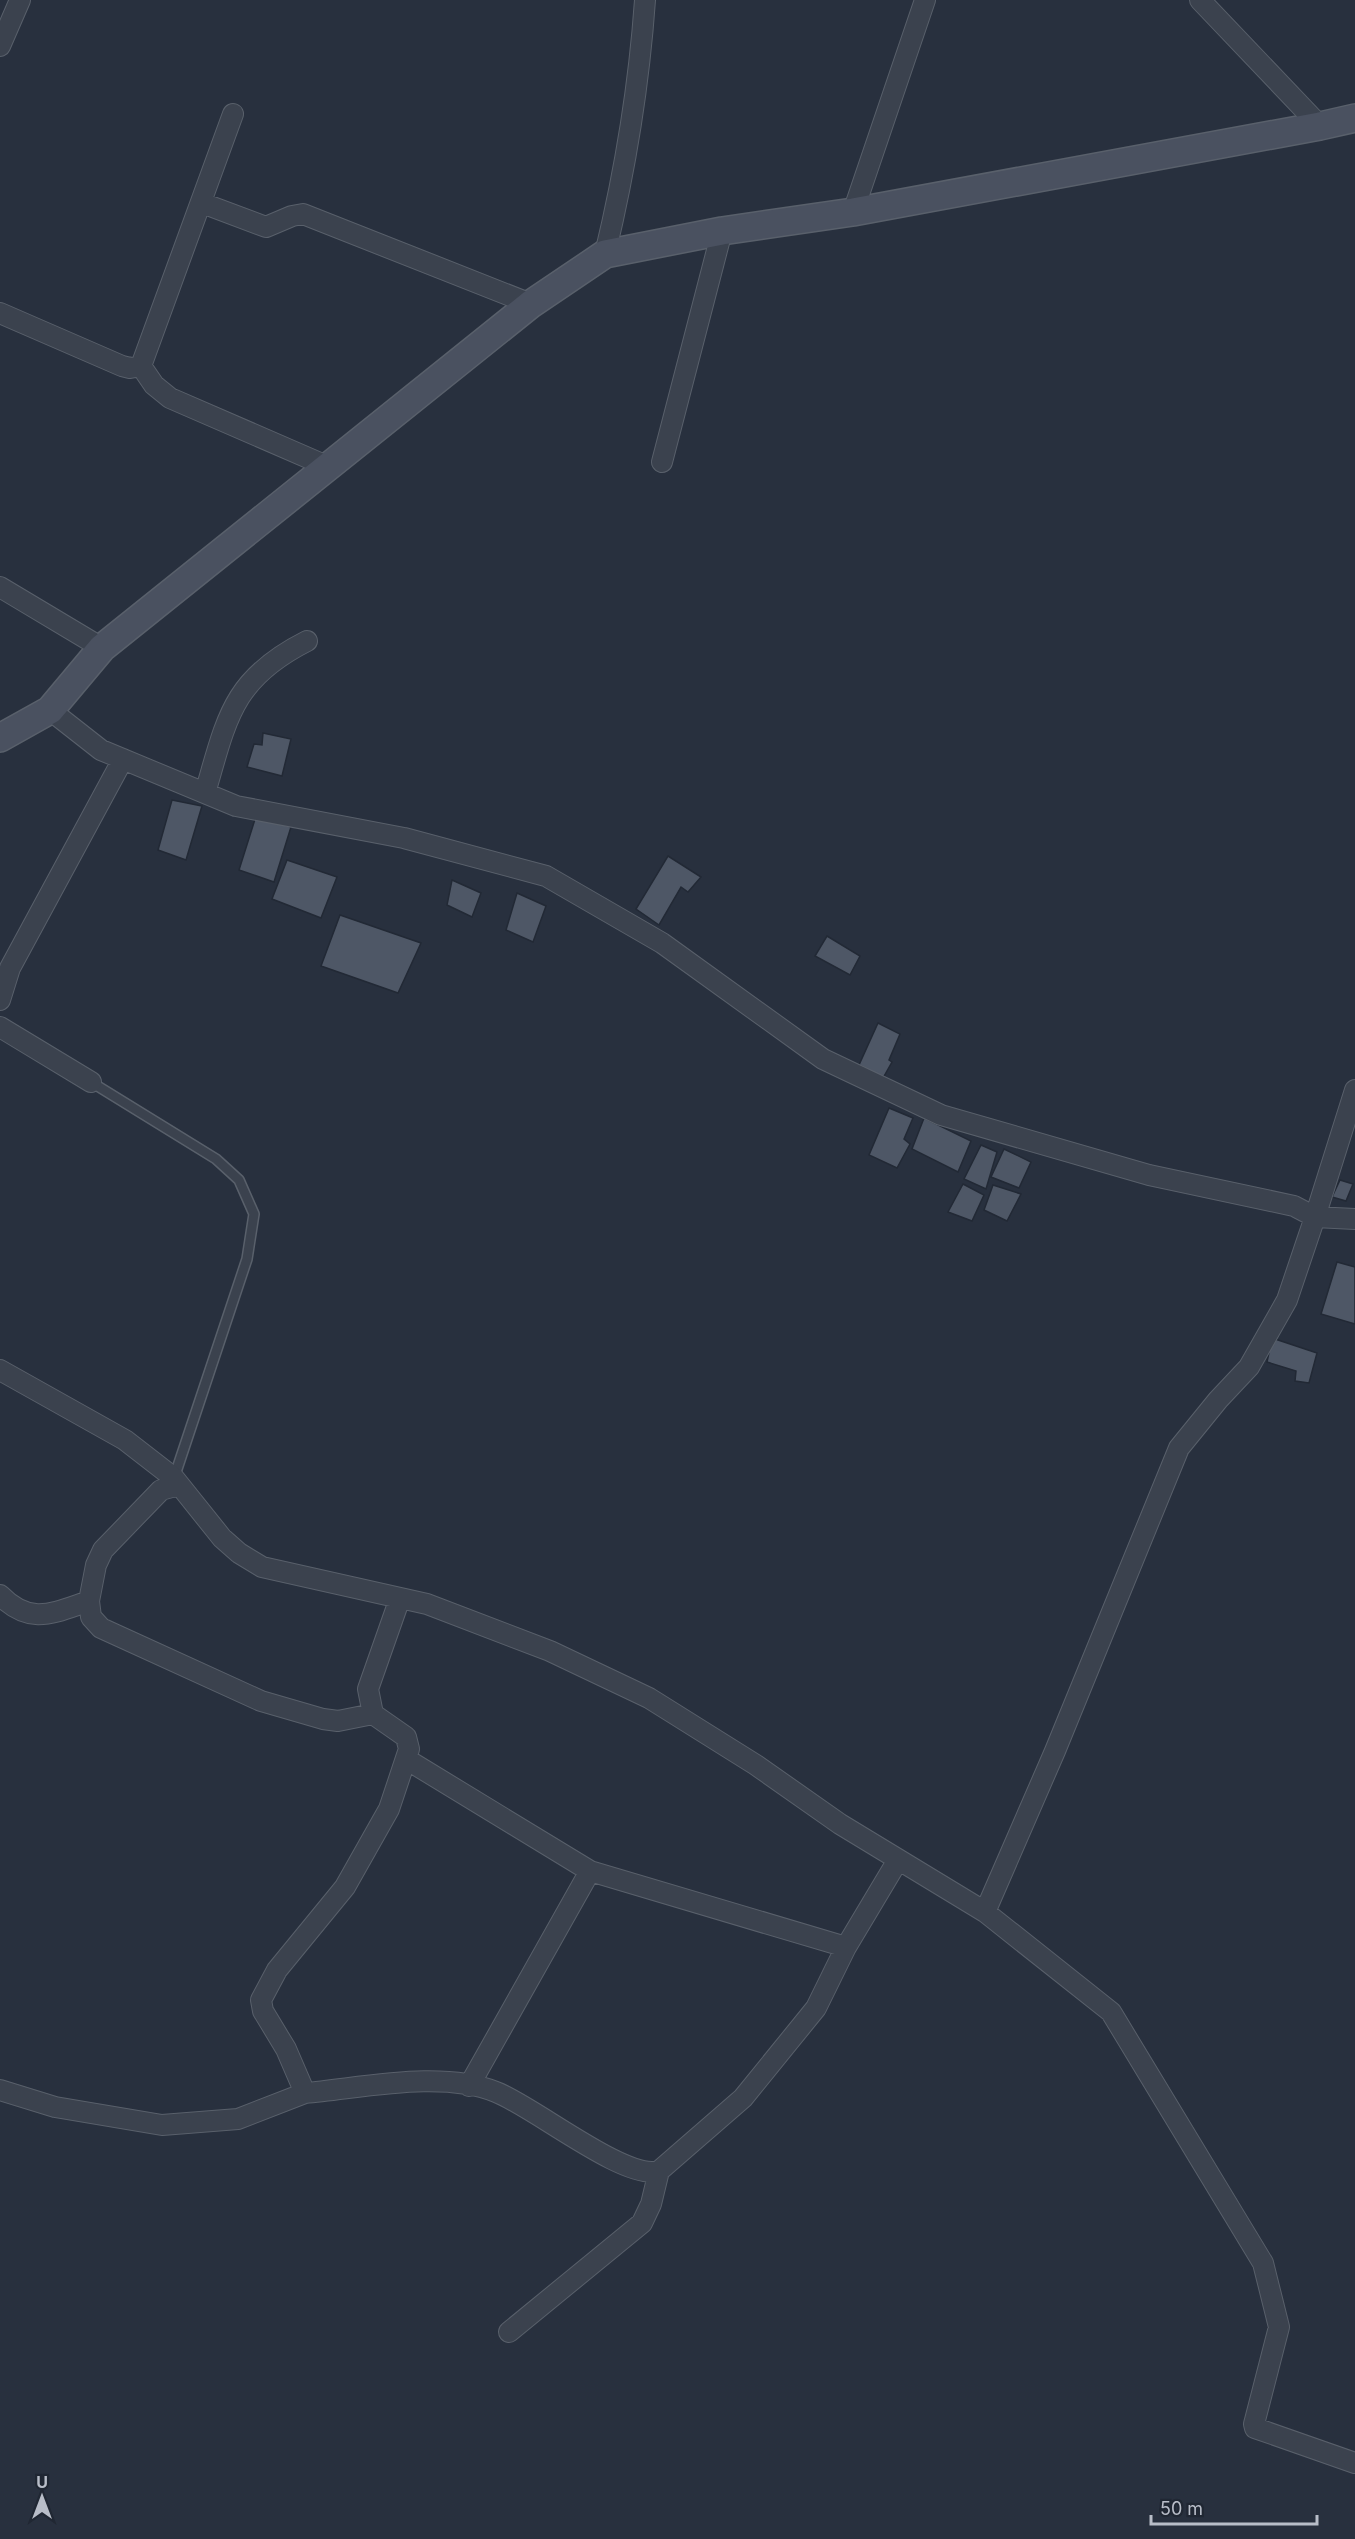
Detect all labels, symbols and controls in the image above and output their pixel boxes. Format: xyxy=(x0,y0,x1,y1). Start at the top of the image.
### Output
north arrow xyxy=(12,2467,72,2527)
text: U xyxy=(36,2472,48,2492)
scale bar xyxy=(1151,2488,1318,2526)
text: 50 m xyxy=(1160,2498,1203,2519)

